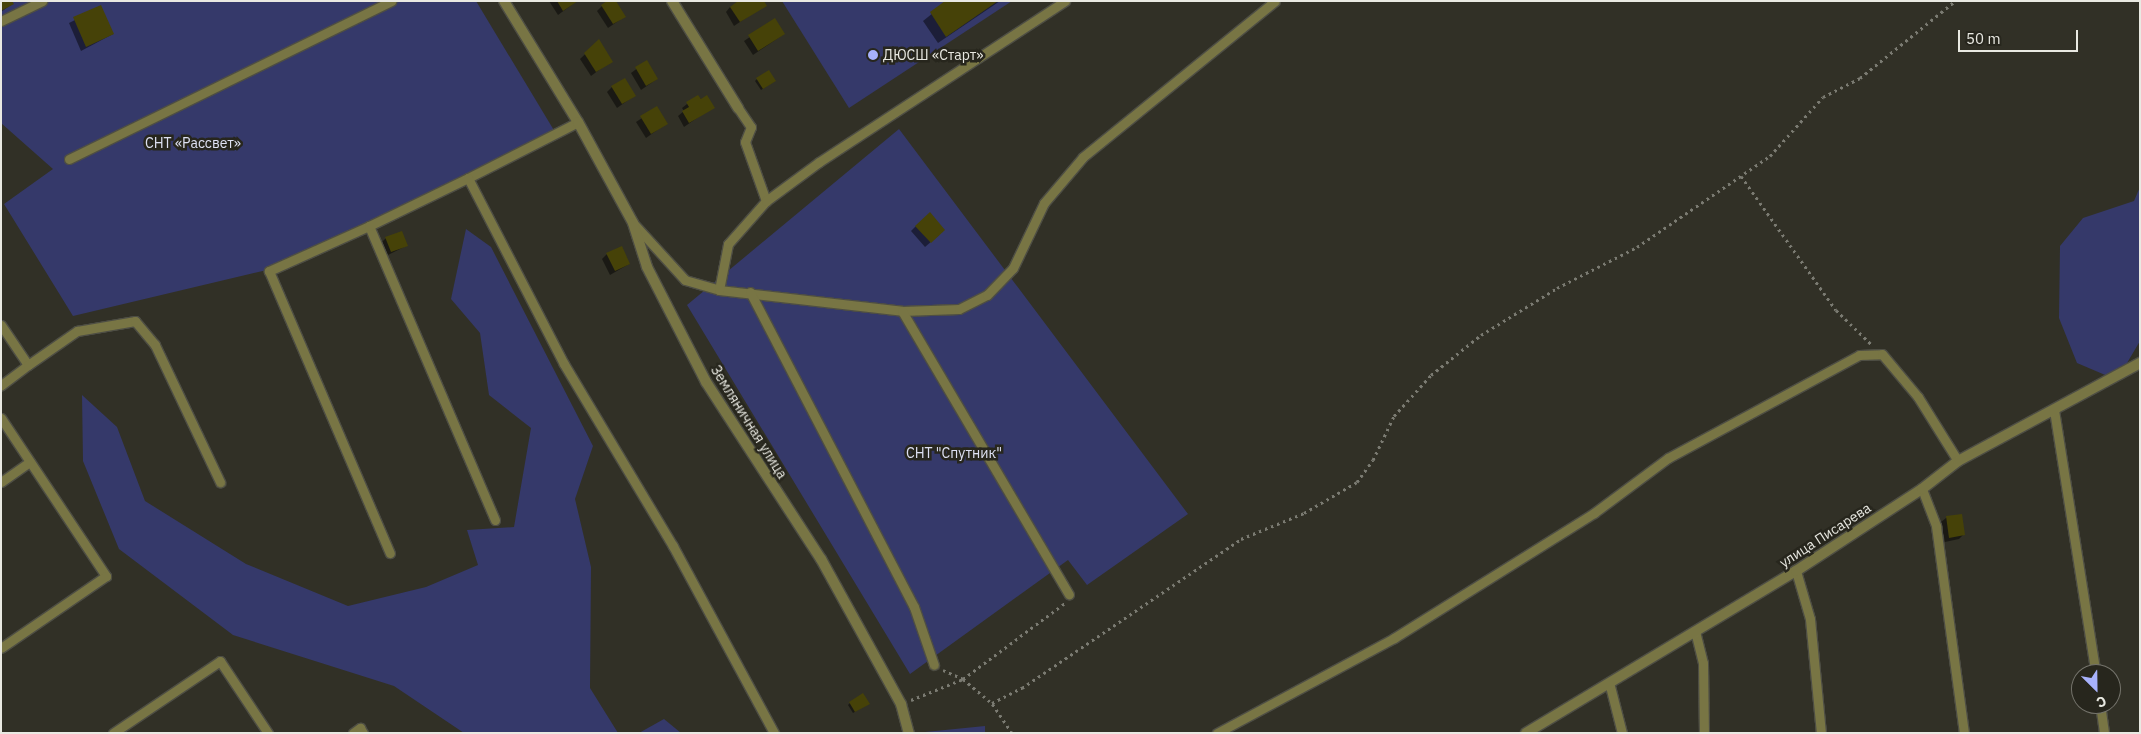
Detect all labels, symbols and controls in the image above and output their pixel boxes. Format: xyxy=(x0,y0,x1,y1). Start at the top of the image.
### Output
scale bar xyxy=(1961,20,2081,52)
text: 50 m xyxy=(1966,29,2001,48)
place label: ДЮСШ «Старт» xyxy=(883,47,984,63)
marker: ДЮСШ «Старт» xyxy=(867,49,879,61)
park label: СНТ «Рассвет» xyxy=(145,135,241,151)
street label: Земляничная улица xyxy=(707,362,791,482)
park label: СНТ "Спутник" xyxy=(906,445,1002,461)
street label: улица Писарева xyxy=(1776,499,1874,571)
north arrow xyxy=(2071,664,2121,714)
text: С xyxy=(2094,692,2109,712)

